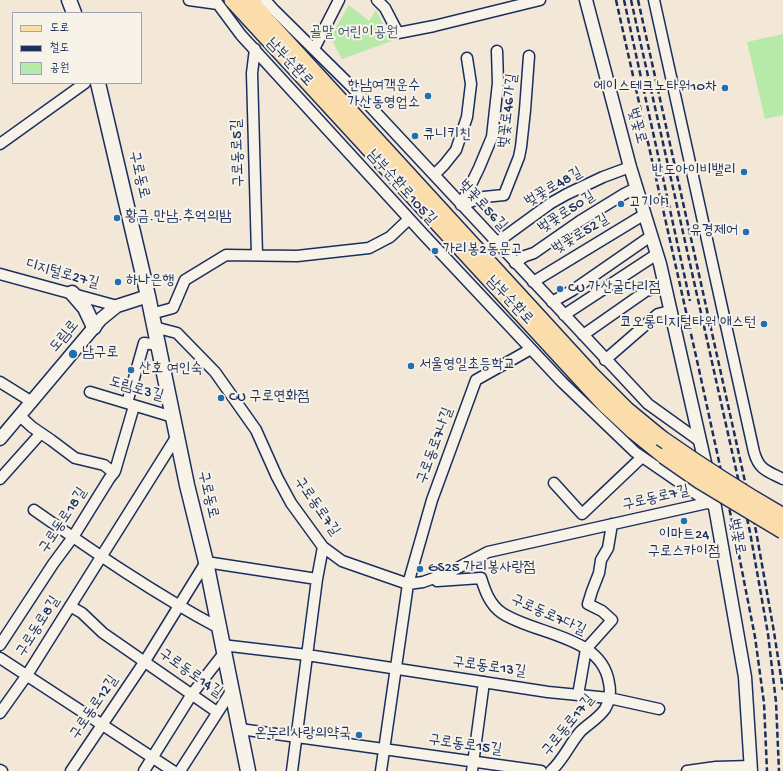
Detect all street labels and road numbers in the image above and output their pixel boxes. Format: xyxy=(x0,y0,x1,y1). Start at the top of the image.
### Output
street label: 남부순환로 xyxy=(262,35,316,91)
street label: 벚꽃로46가길 xyxy=(495,73,523,149)
street label: 벚꽃로 xyxy=(623,106,649,146)
street label: 구로동로5길 xyxy=(229,119,249,187)
street label: 남부순환로105길 xyxy=(363,147,439,229)
street label: 구로동로 xyxy=(124,149,152,201)
street label: 벚꽃로48길 xyxy=(522,164,586,212)
street label: 벚꽃로56길 xyxy=(454,177,510,235)
street label: 벚꽃로50길 xyxy=(535,188,599,238)
street label: 벚꽃로52길 xyxy=(549,211,613,259)
street label: 디지털로27길 xyxy=(23,257,101,293)
street label: 남부순환로 xyxy=(482,273,536,329)
street label: 도림로 xyxy=(46,317,84,357)
street label: 도림로3길 xyxy=(107,374,165,406)
street label: 구로동로7나길 xyxy=(414,405,458,487)
street label: 구로동로 xyxy=(193,469,221,521)
street label: 구로동로7길 xyxy=(289,474,343,540)
street label: 구로동로7길 xyxy=(621,483,691,515)
street label: 구로동로18길 xyxy=(36,485,92,557)
street label: 벚꽃로 xyxy=(724,518,748,556)
street label: 구로동로7다길 xyxy=(508,591,588,641)
street label: 구로동로8길 xyxy=(13,593,65,661)
street label: 구로동로14길 xyxy=(155,646,225,702)
street label: 구로동로13길 xyxy=(451,654,527,682)
street label: 구로동로12길 xyxy=(67,672,123,744)
street label: 구로동로17길 xyxy=(539,692,599,760)
street label: 구로동로15길 xyxy=(427,732,503,760)

